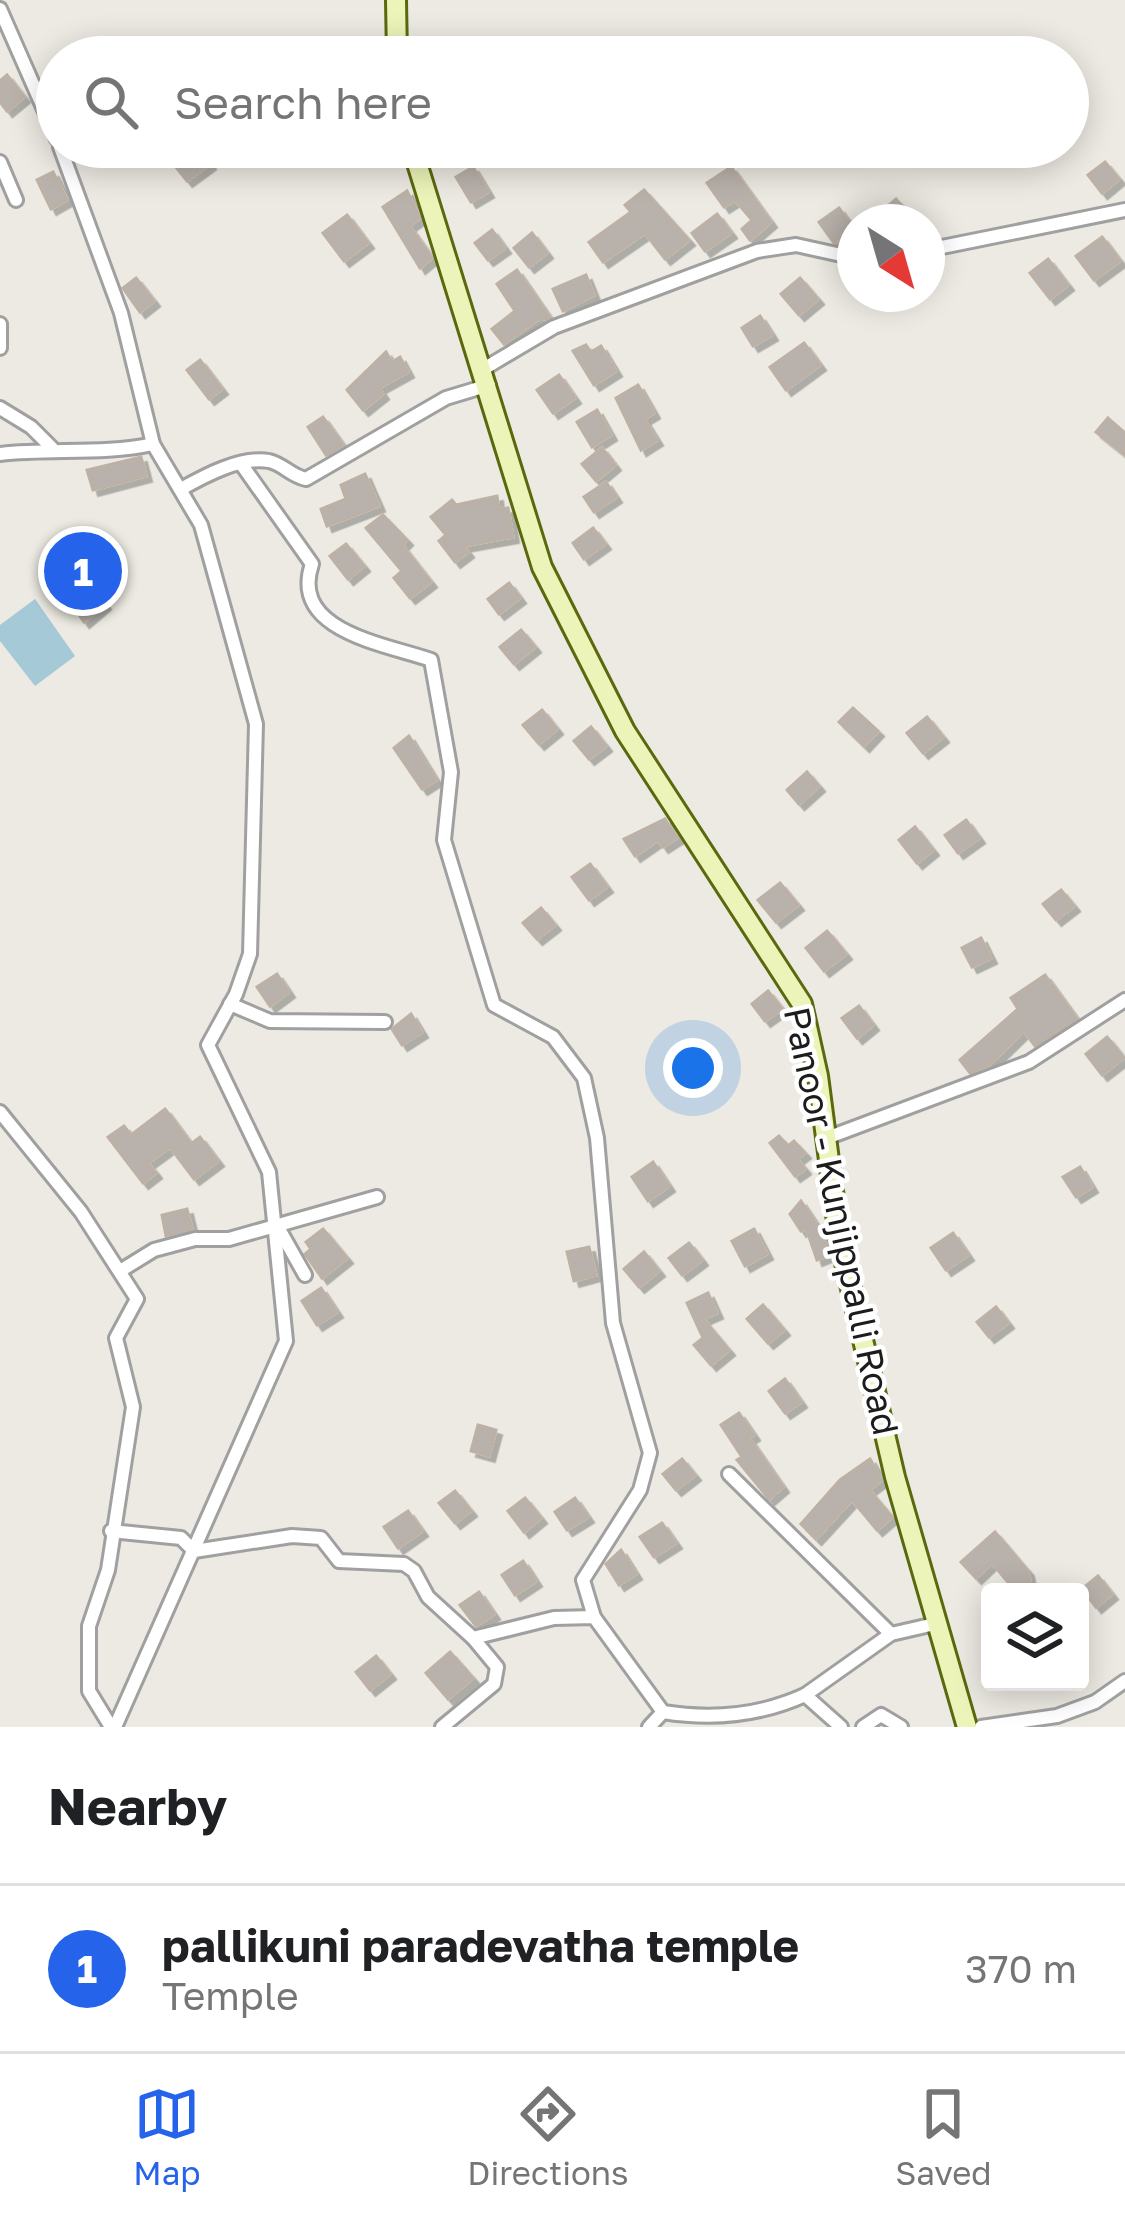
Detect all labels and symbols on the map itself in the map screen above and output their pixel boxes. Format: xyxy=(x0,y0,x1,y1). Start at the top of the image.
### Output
north arrow xyxy=(837,204,945,312)
pin: 1 xyxy=(44,526,122,616)
street label: Panoor - Kunjippalli Road xyxy=(776,1003,908,1439)
your location xyxy=(663,1038,723,1098)

